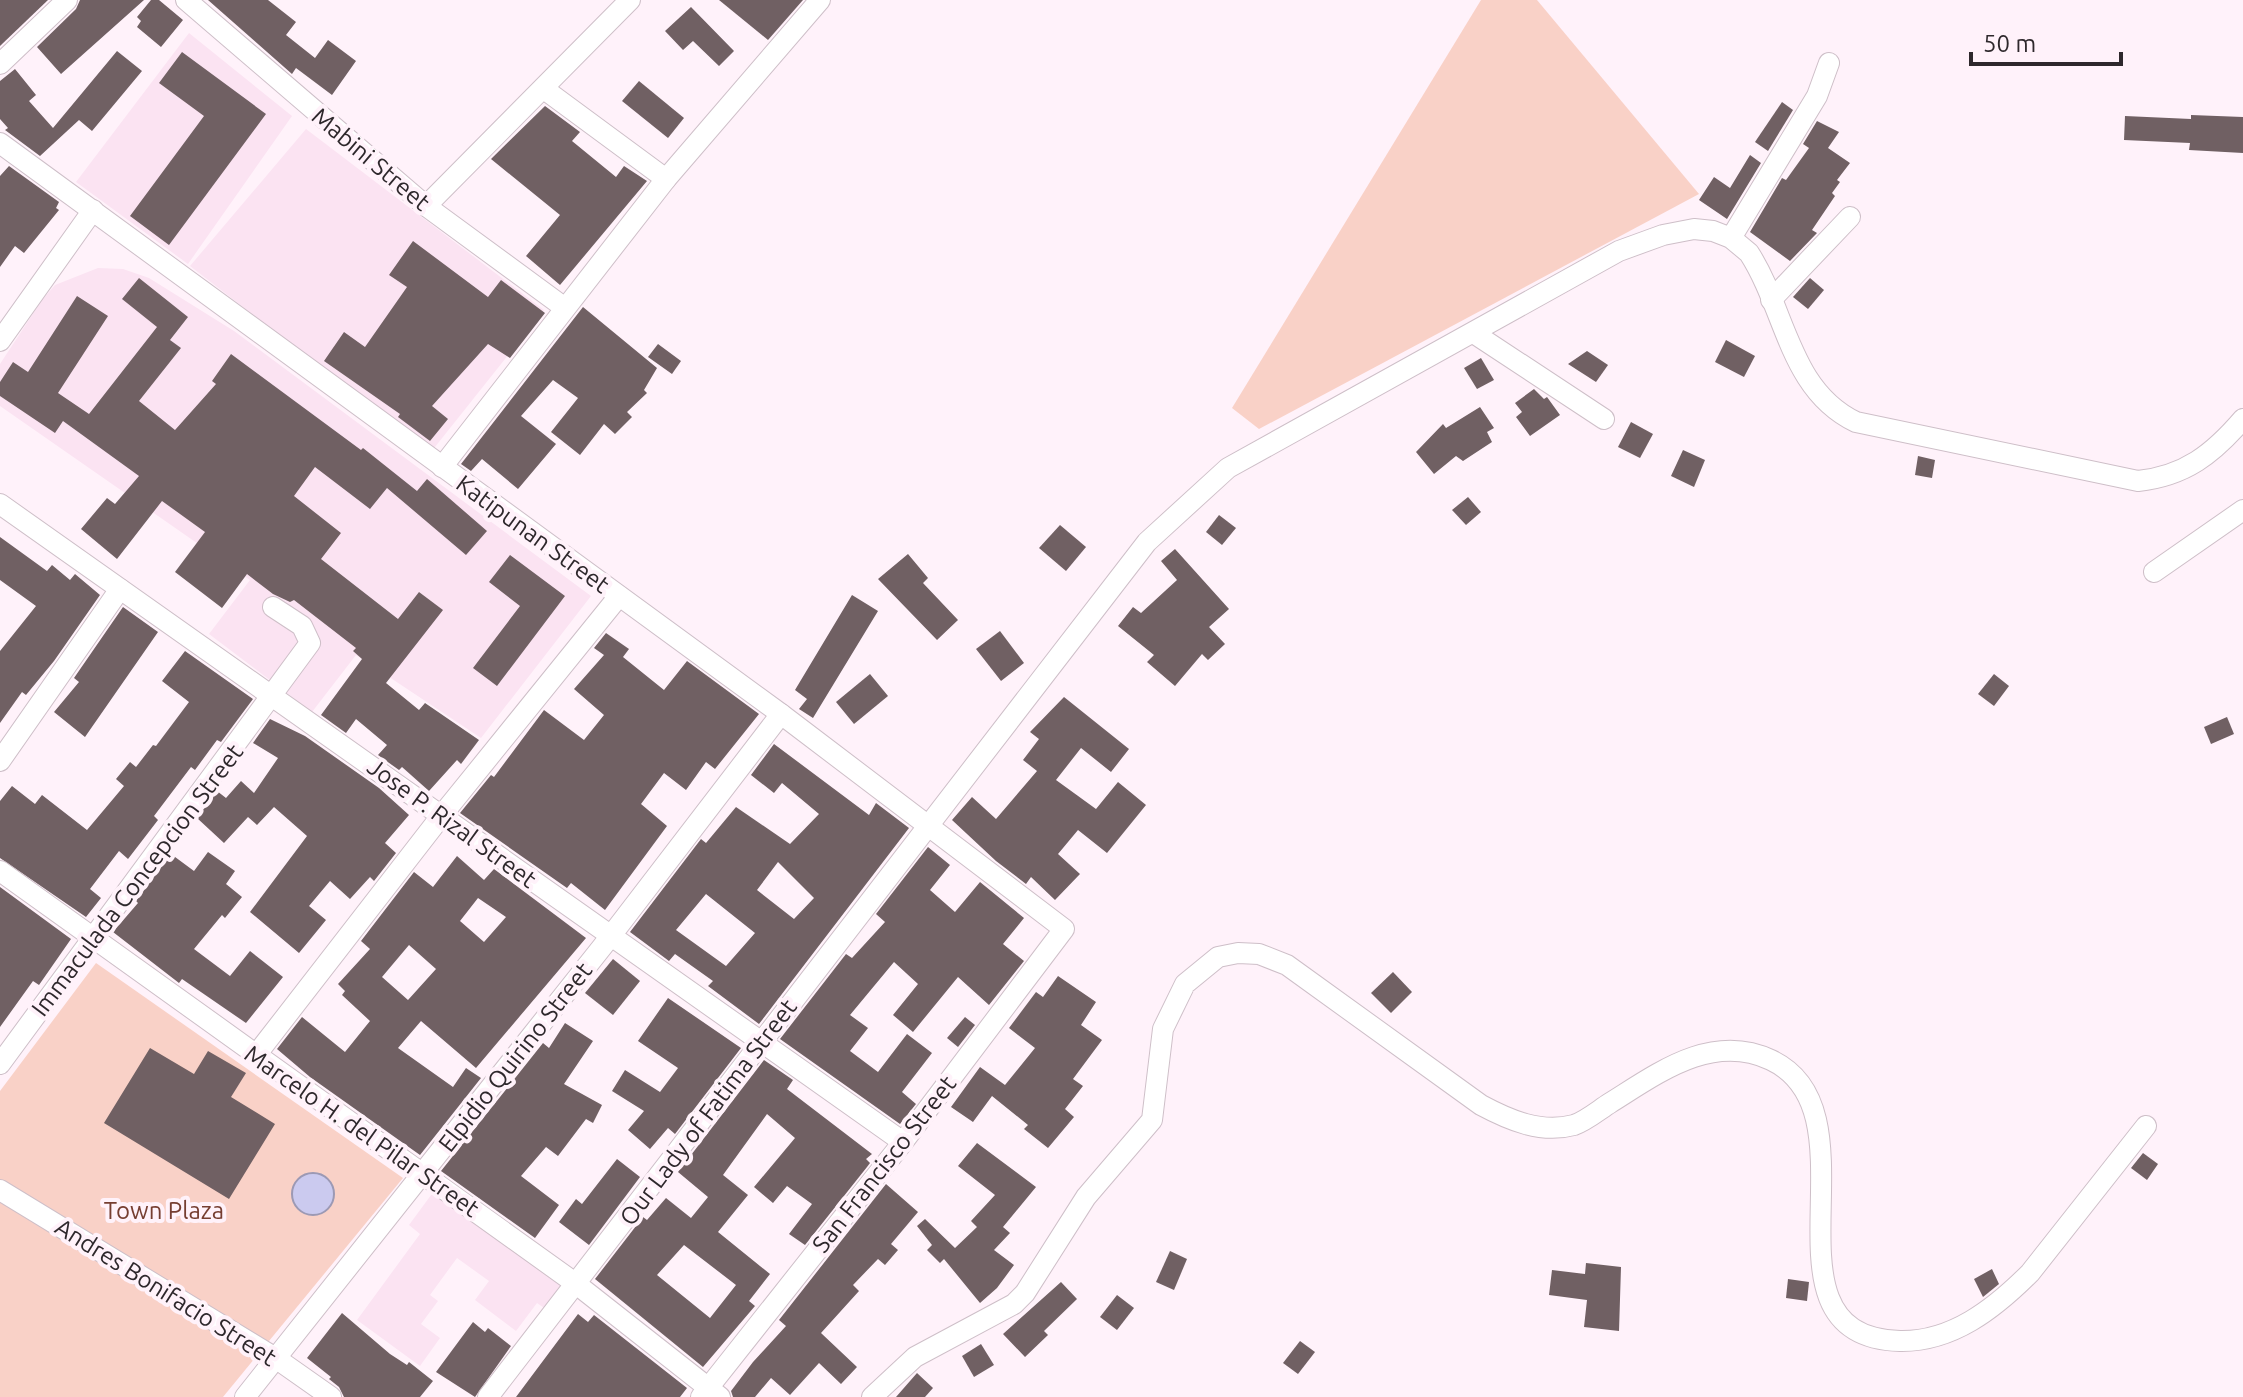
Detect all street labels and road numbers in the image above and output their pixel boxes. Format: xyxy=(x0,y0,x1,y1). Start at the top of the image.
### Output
street label: Mabini Street xyxy=(307,102,436,216)
street label: Katipunan Street xyxy=(451,470,615,599)
street label: Immaculada Concepcion Street xyxy=(26,738,248,1021)
street label: Jose P. Rizal Street xyxy=(362,753,542,894)
street label: Elpidio Quirino Street xyxy=(433,957,598,1157)
street label: Our Lady of Fatima Street xyxy=(614,993,802,1230)
street label: Marcelo H. del Pilar Street xyxy=(240,1040,485,1223)
street label: San Francisco Street xyxy=(807,1070,962,1258)
street label: Andres Bonifacio Street xyxy=(51,1213,282,1371)

